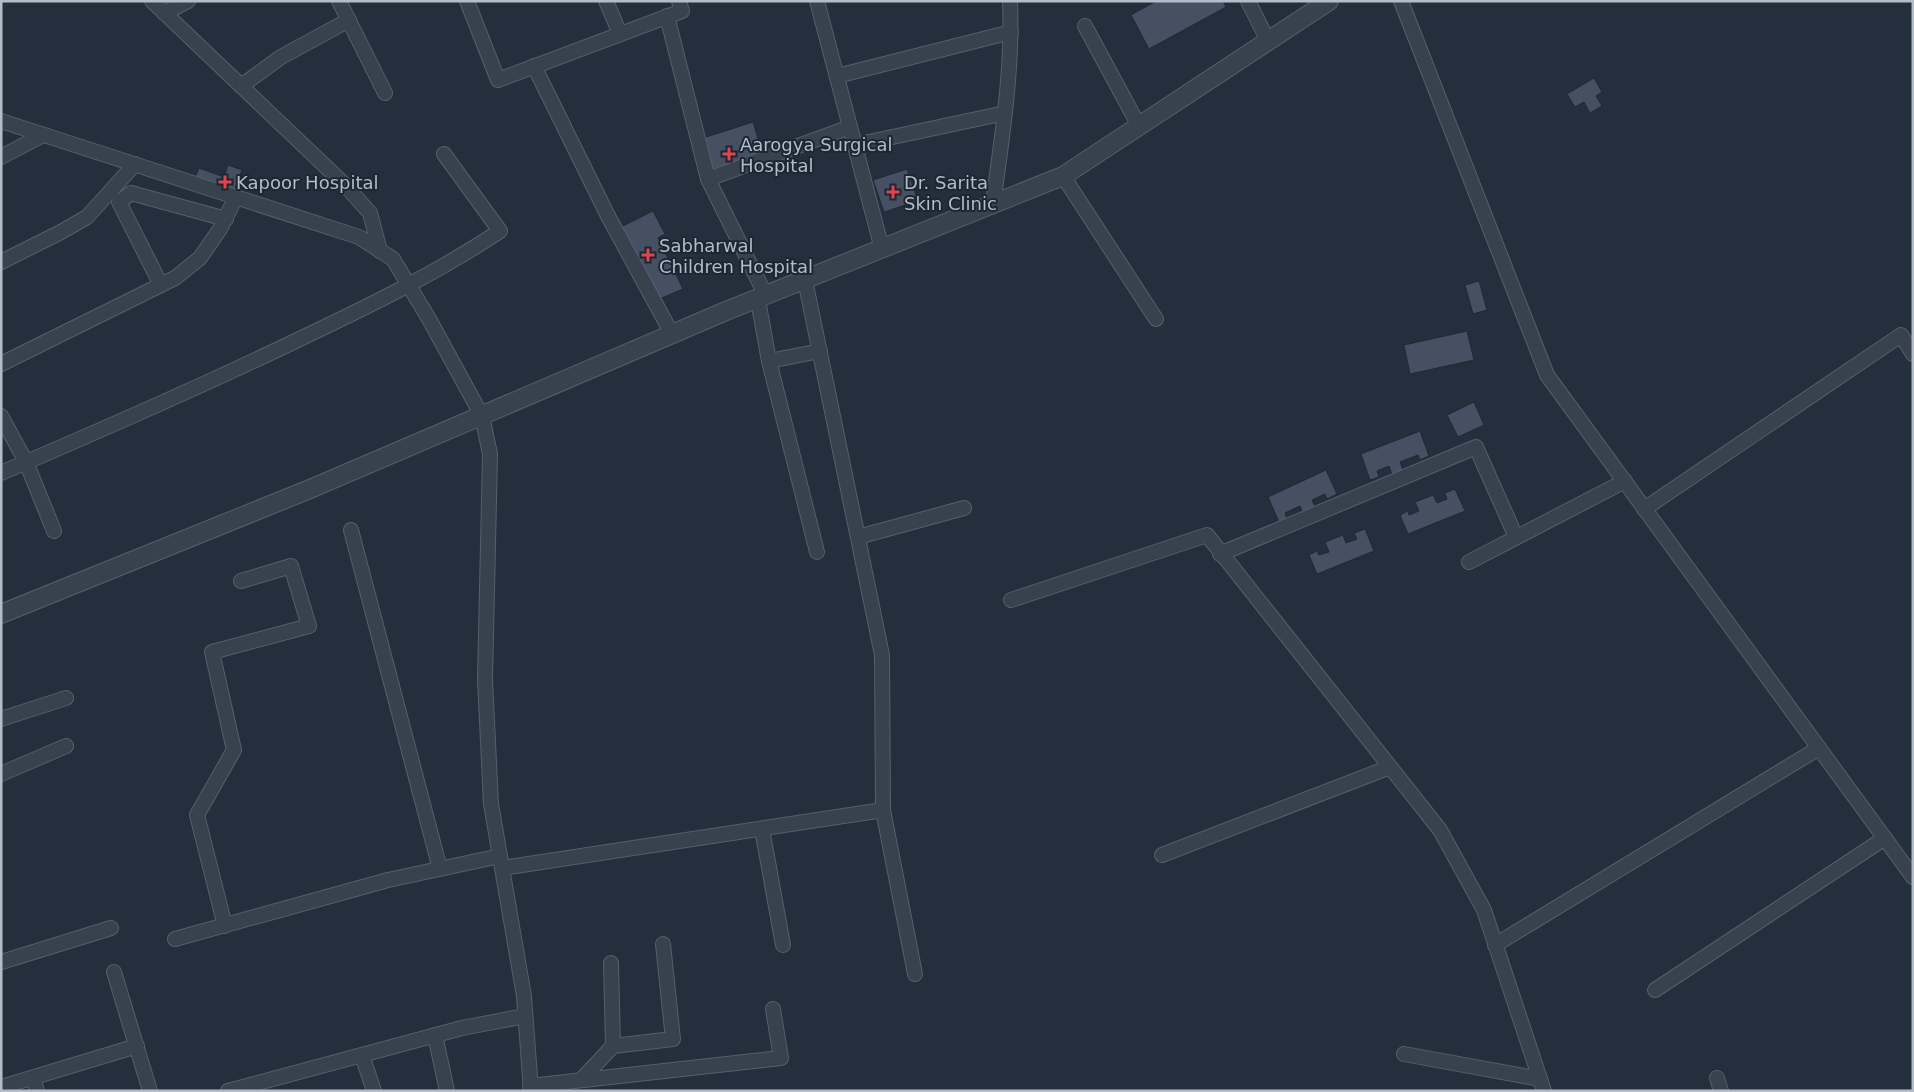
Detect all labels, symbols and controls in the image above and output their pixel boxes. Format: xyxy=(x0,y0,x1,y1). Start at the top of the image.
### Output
place label: Aarogya Surgical Hospital xyxy=(740,134,892,176)
marker: Aarogya Surgical Hospital xyxy=(722,147,736,161)
place label: Kapoor Hospital xyxy=(236,172,379,193)
place label: Dr. Sarita Skin Clinic xyxy=(904,172,997,214)
marker: Kapoor Hospital xyxy=(218,175,232,189)
marker: Dr. Sarita Skin Clinic xyxy=(886,185,900,199)
place label: Sabharwal Children Hospital xyxy=(659,235,813,277)
marker: Sabharwal Children Hospital xyxy=(641,248,655,262)

